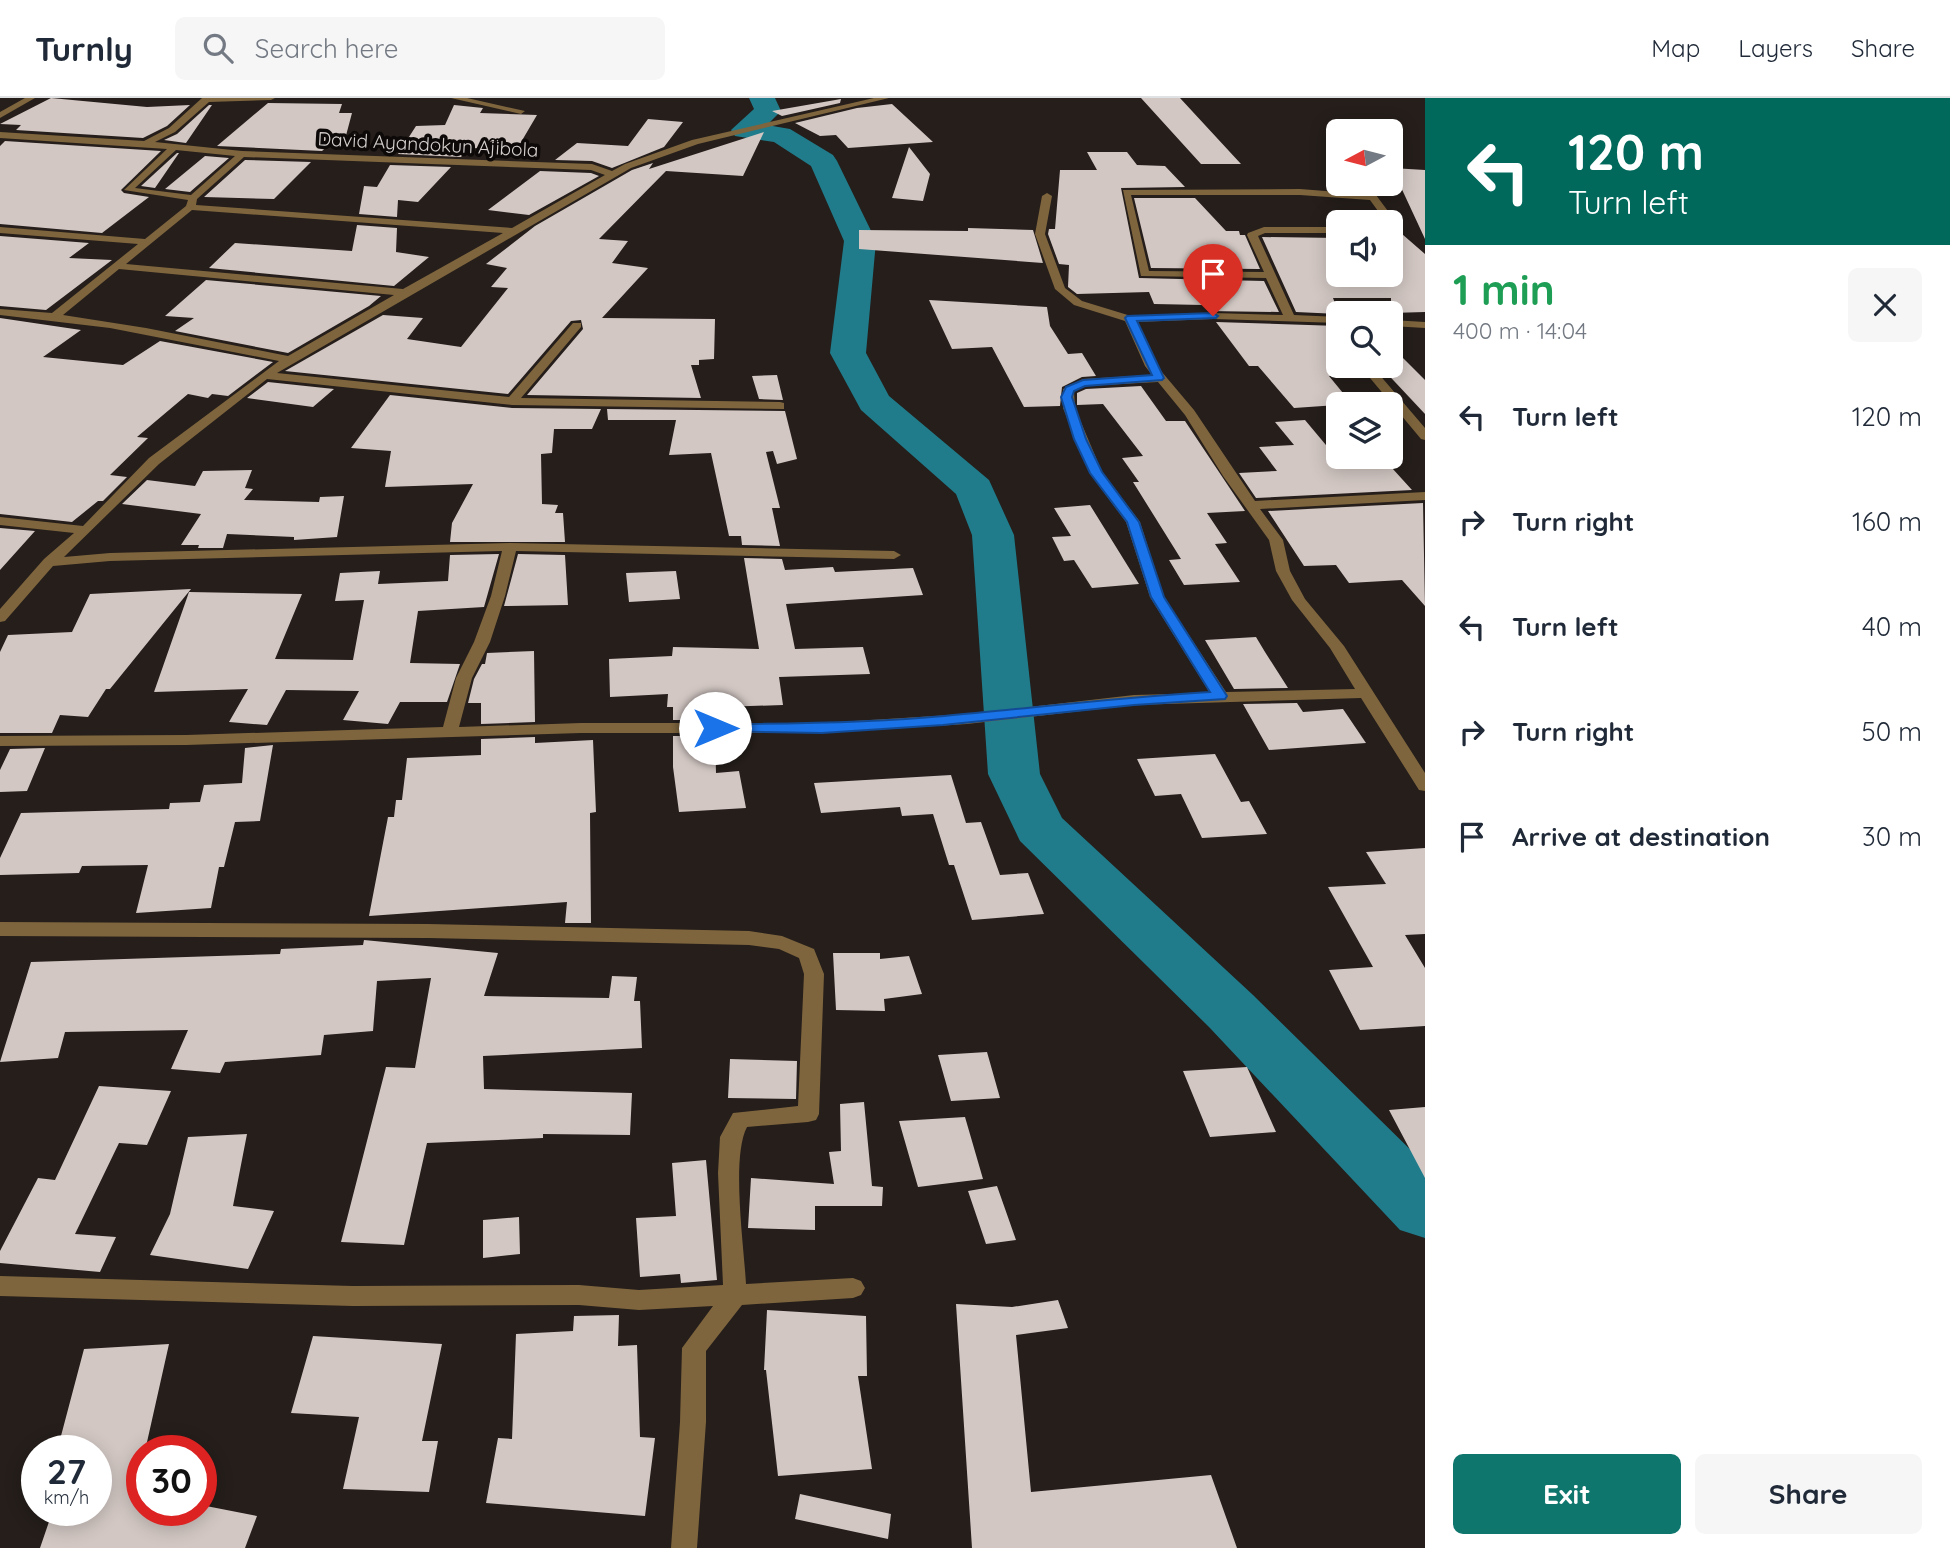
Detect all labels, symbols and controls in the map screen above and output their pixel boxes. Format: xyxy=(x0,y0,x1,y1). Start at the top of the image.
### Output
search box xyxy=(175,17,665,80)
text: Turnly xyxy=(35,28,133,69)
icon: search xyxy=(199,29,237,67)
text: Search here xyxy=(255,32,398,65)
text: Map xyxy=(1651,33,1700,63)
text: Layers xyxy=(1738,33,1813,63)
text: Share xyxy=(1851,33,1915,63)
north arrow xyxy=(1326,119,1404,196)
map controls xyxy=(1326,119,1403,469)
text: 120 m xyxy=(1568,121,1704,182)
street label: David Ayandokun Ajibola xyxy=(317,126,539,162)
icon: left xyxy=(1453,126,1544,217)
text: Turn left xyxy=(1568,182,1689,222)
button: sound xyxy=(1326,210,1403,287)
pin xyxy=(1183,244,1243,316)
icon: arrive xyxy=(1194,255,1232,293)
text: 1 min xyxy=(1453,263,1555,316)
button: close xyxy=(1848,268,1922,342)
button: search xyxy=(1326,301,1403,378)
text: 400 m · 14:04 xyxy=(1453,316,1587,345)
button: layers xyxy=(1326,392,1403,469)
icon: left xyxy=(1453,398,1491,436)
text: Turn left xyxy=(1512,400,1619,433)
text: 120 m xyxy=(1852,400,1922,433)
icon: right xyxy=(1453,503,1491,541)
text: Turn right xyxy=(1512,505,1634,538)
text: 160 m xyxy=(1852,505,1922,538)
icon: left xyxy=(1453,608,1491,646)
text: Turn left xyxy=(1512,610,1619,643)
text: 40 m xyxy=(1862,610,1922,643)
position arrow xyxy=(678,691,752,765)
icon: right xyxy=(1453,713,1491,751)
text: Turn right xyxy=(1512,715,1634,748)
text: 50 m xyxy=(1862,715,1922,748)
icon: arrive xyxy=(1453,818,1491,856)
text: Arrive at destination xyxy=(1512,820,1770,853)
text: 30 m xyxy=(1862,820,1922,853)
speed limit sign: 30 xyxy=(126,1435,217,1526)
text: 27 xyxy=(47,1449,86,1493)
button: Exit xyxy=(1453,1454,1681,1534)
button: Share xyxy=(1695,1454,1922,1534)
text: km/h xyxy=(44,1486,89,1509)

